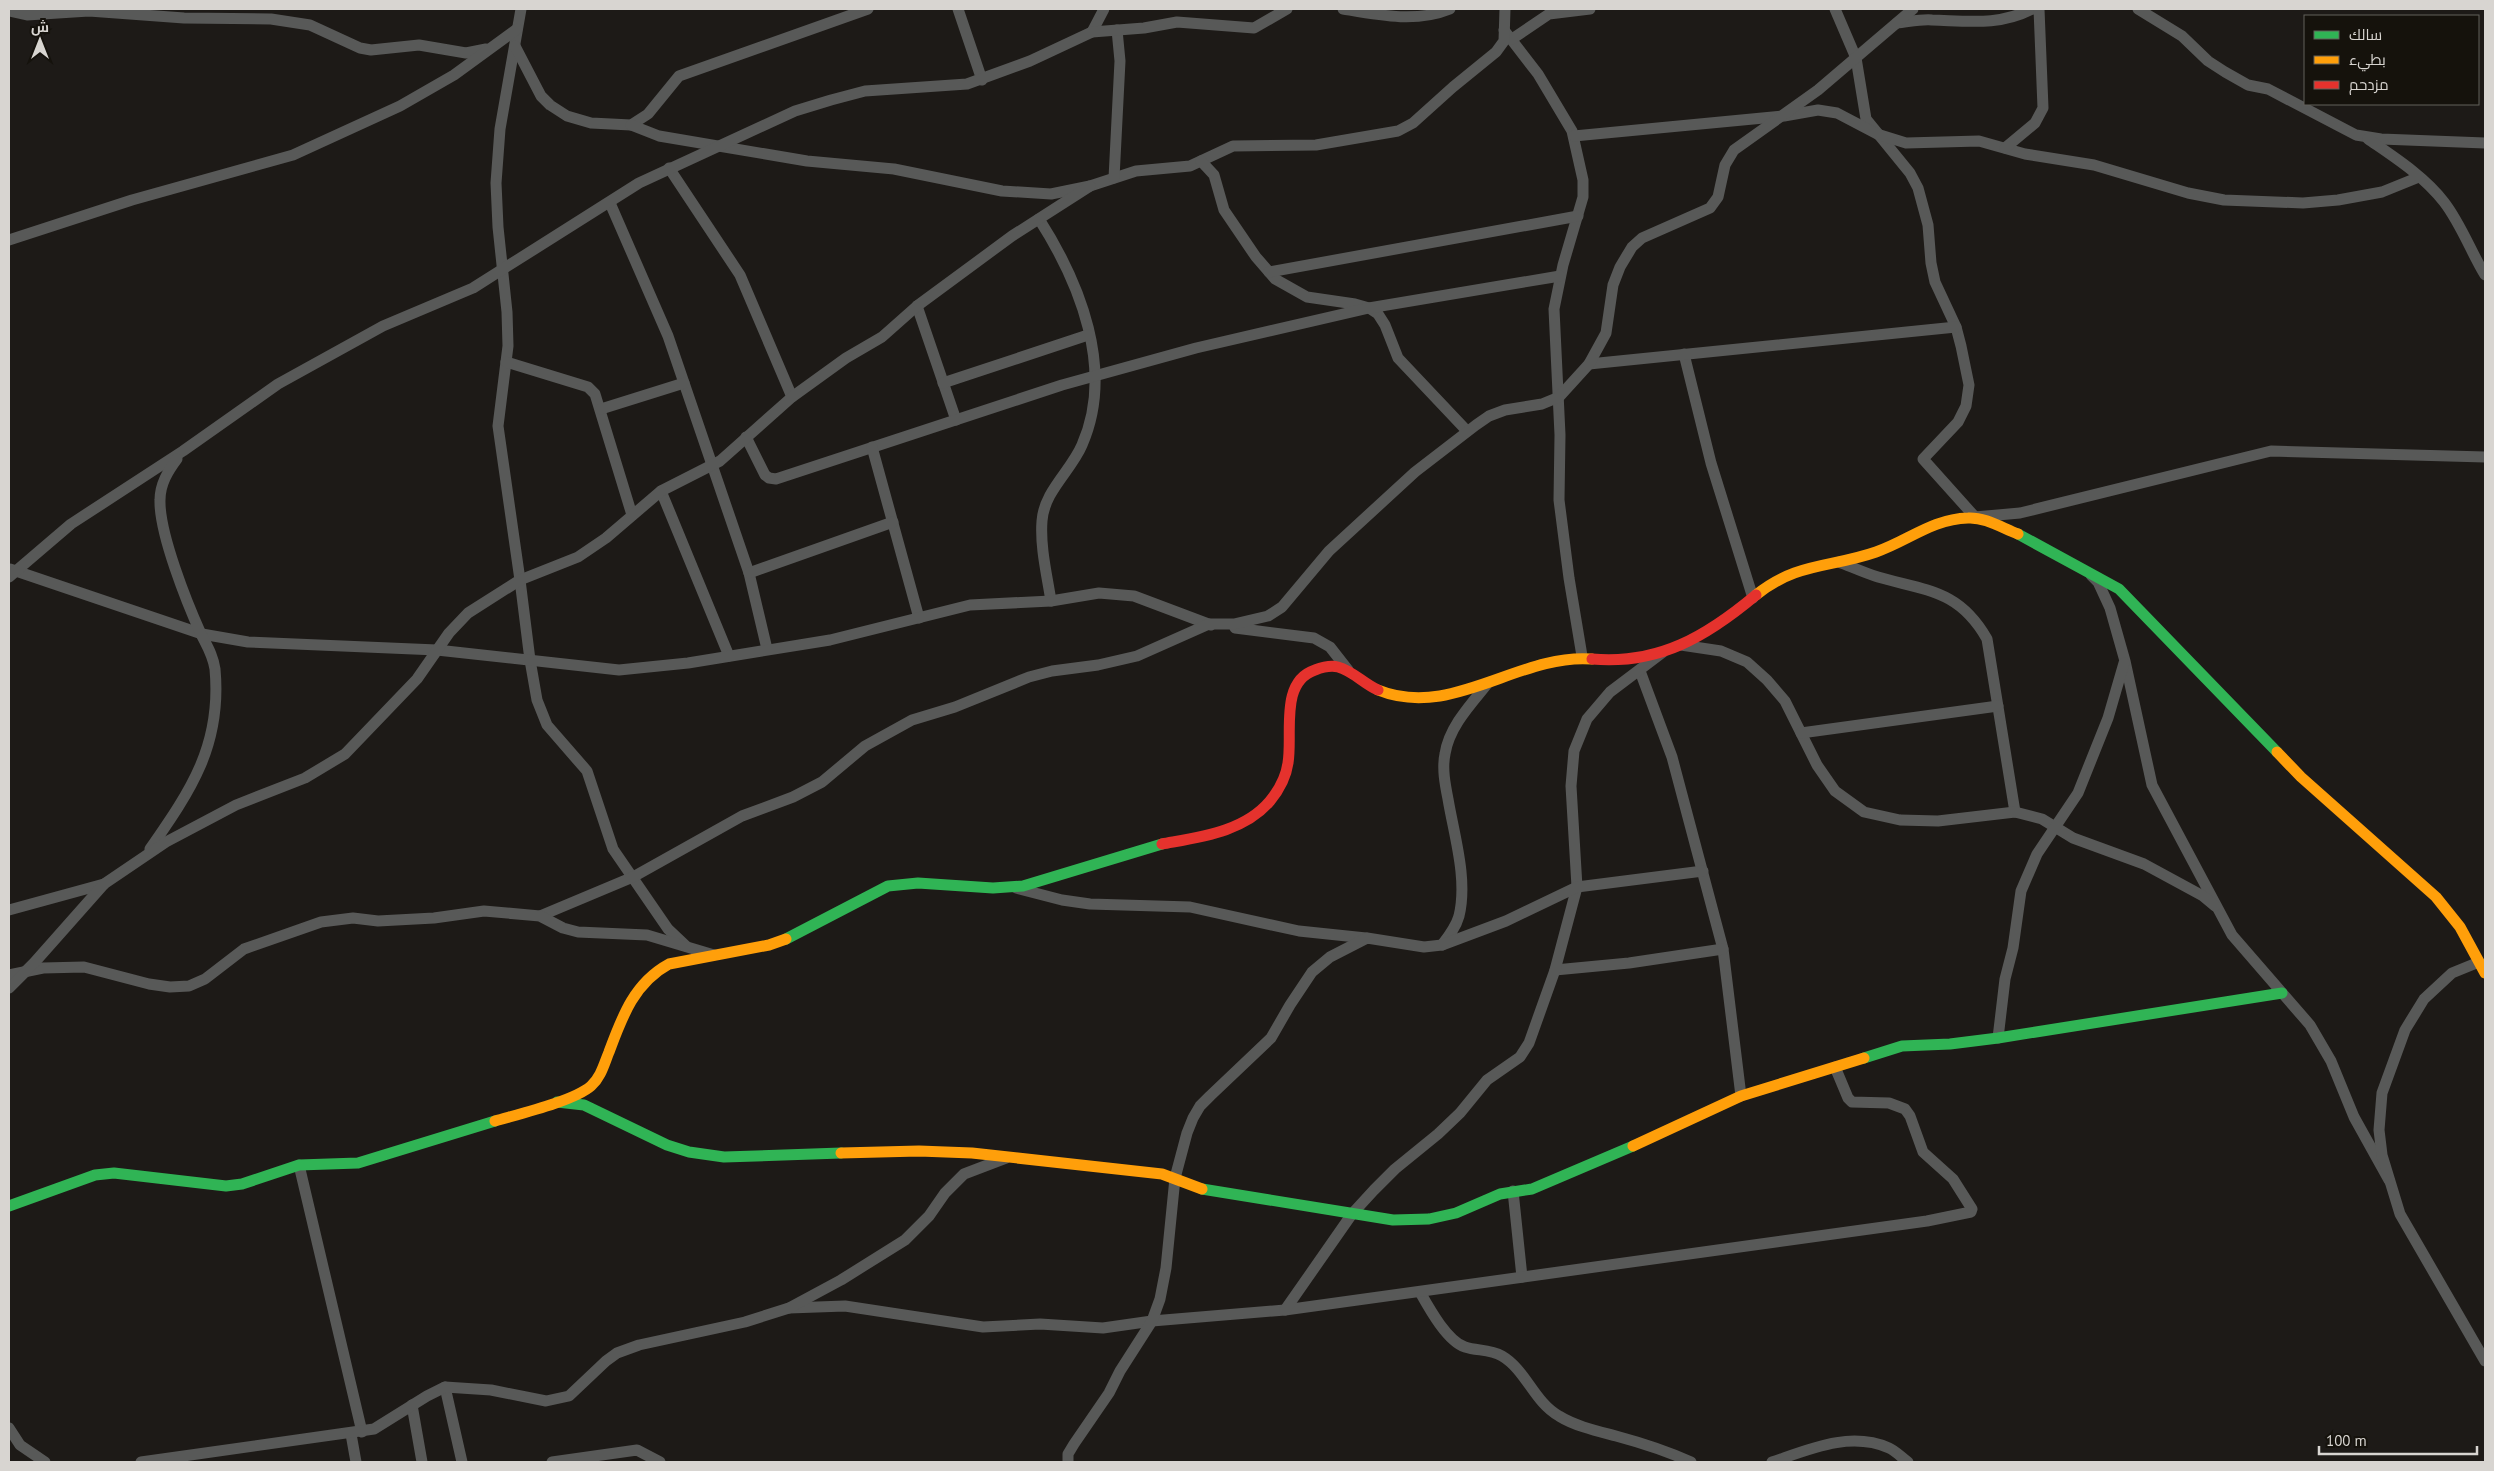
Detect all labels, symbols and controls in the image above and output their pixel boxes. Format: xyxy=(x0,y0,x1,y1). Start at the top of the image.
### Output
north arrow xyxy=(15,15,65,65)
legend xyxy=(2304,15,2479,105)
text: ش xyxy=(31,18,49,36)
text: سالك xyxy=(2349,25,2382,44)
text: بطيء xyxy=(2349,50,2386,72)
text: مزدحم xyxy=(2349,75,2389,95)
scale bar xyxy=(2319,1424,2476,1456)
text: 100 m xyxy=(2326,1431,2367,1450)

